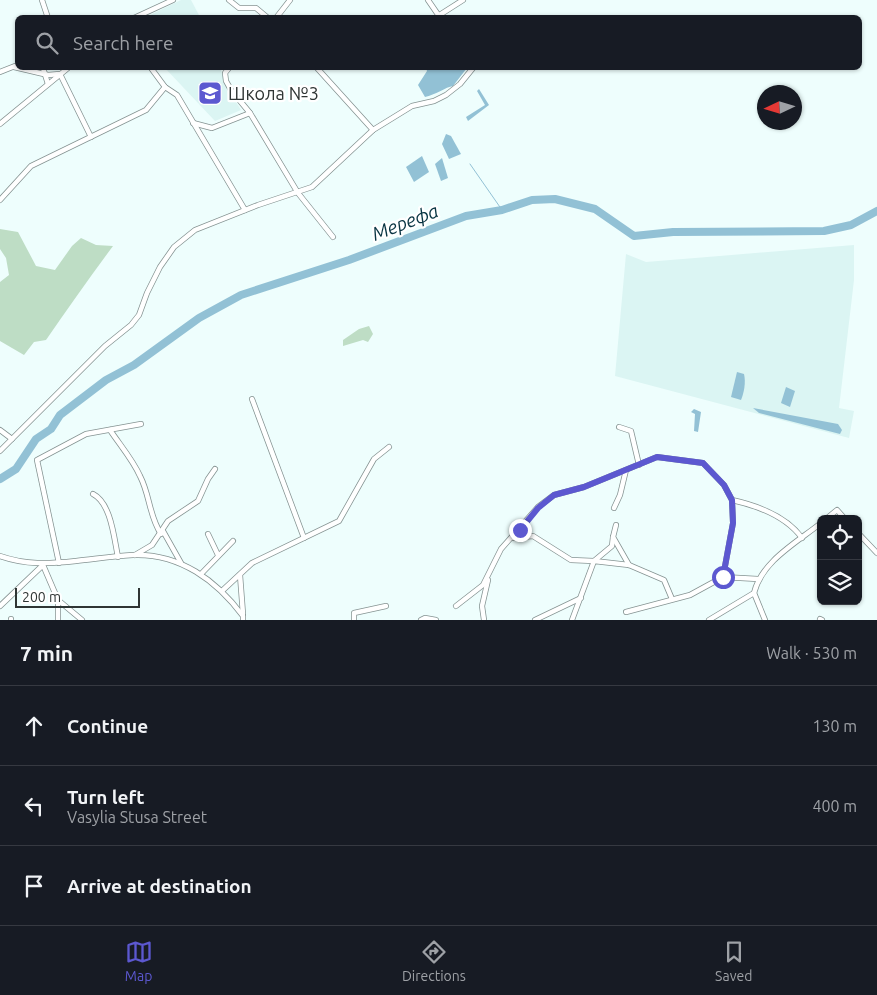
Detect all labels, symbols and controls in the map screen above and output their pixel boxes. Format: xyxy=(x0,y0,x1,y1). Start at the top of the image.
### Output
search box xyxy=(15,15,862,70)
icon: search xyxy=(33,29,61,57)
text: Search here xyxy=(73,32,173,54)
school or university icon: Школа №3 xyxy=(197,80,223,106)
place label: Школа №3 xyxy=(228,83,319,103)
north arrow xyxy=(757,85,802,130)
water label: Мерефа xyxy=(369,199,441,245)
map controls xyxy=(817,515,862,605)
button: locate xyxy=(817,515,862,560)
route end xyxy=(509,519,532,542)
button: layers xyxy=(817,560,862,605)
route start xyxy=(712,566,735,589)
scale bar xyxy=(15,585,140,608)
text: 200 m xyxy=(22,589,61,605)
text: 7 min xyxy=(20,641,73,665)
text: Walk · 530 m xyxy=(766,644,857,662)
icon: ahead xyxy=(20,712,48,740)
text: Continue xyxy=(67,715,148,737)
text: 130 m xyxy=(812,717,857,735)
text: Turn left xyxy=(67,786,145,808)
icon: left xyxy=(20,792,48,820)
text: 400 m xyxy=(812,797,857,815)
text: Vasylia Stusa Street xyxy=(67,808,207,826)
icon: arrive xyxy=(20,872,48,900)
text: Arrive at destination xyxy=(67,875,252,897)
tab: Map xyxy=(125,938,153,984)
tab: Directions xyxy=(402,938,466,984)
tab: Saved xyxy=(715,938,752,984)

